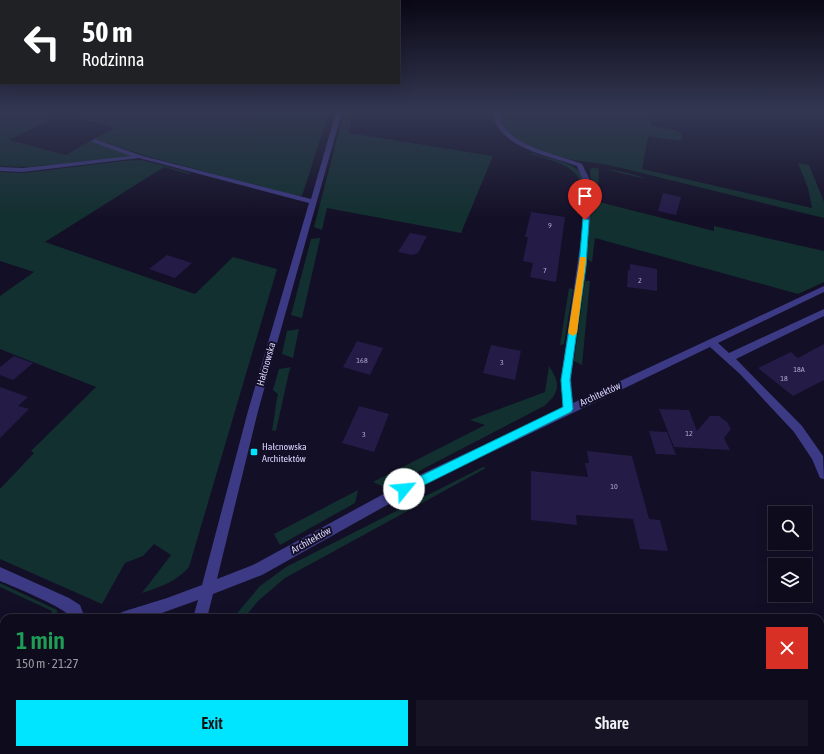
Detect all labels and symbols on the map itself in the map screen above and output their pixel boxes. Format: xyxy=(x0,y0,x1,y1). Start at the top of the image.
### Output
pin xyxy=(568,179,602,220)
house number: 9 xyxy=(548,221,552,230)
house number: 7 xyxy=(543,266,547,275)
house number: 2 xyxy=(638,276,642,285)
street label: Hałcnowska xyxy=(255,341,278,387)
house number: 168 xyxy=(356,356,368,365)
house number: 3 xyxy=(500,358,504,367)
house number: 18A xyxy=(793,365,805,374)
house number: 18 xyxy=(780,374,788,383)
street label: Architektów xyxy=(578,380,622,408)
house number: 12 xyxy=(685,429,693,438)
house number: 3 xyxy=(362,430,366,439)
place label: Hałcnowska Architektów xyxy=(262,441,307,464)
marker: Hałcnowska Architektów xyxy=(249,447,259,457)
position arrow xyxy=(383,468,425,510)
house number: 10 xyxy=(610,482,618,491)
street label: Architektów xyxy=(289,525,333,555)

